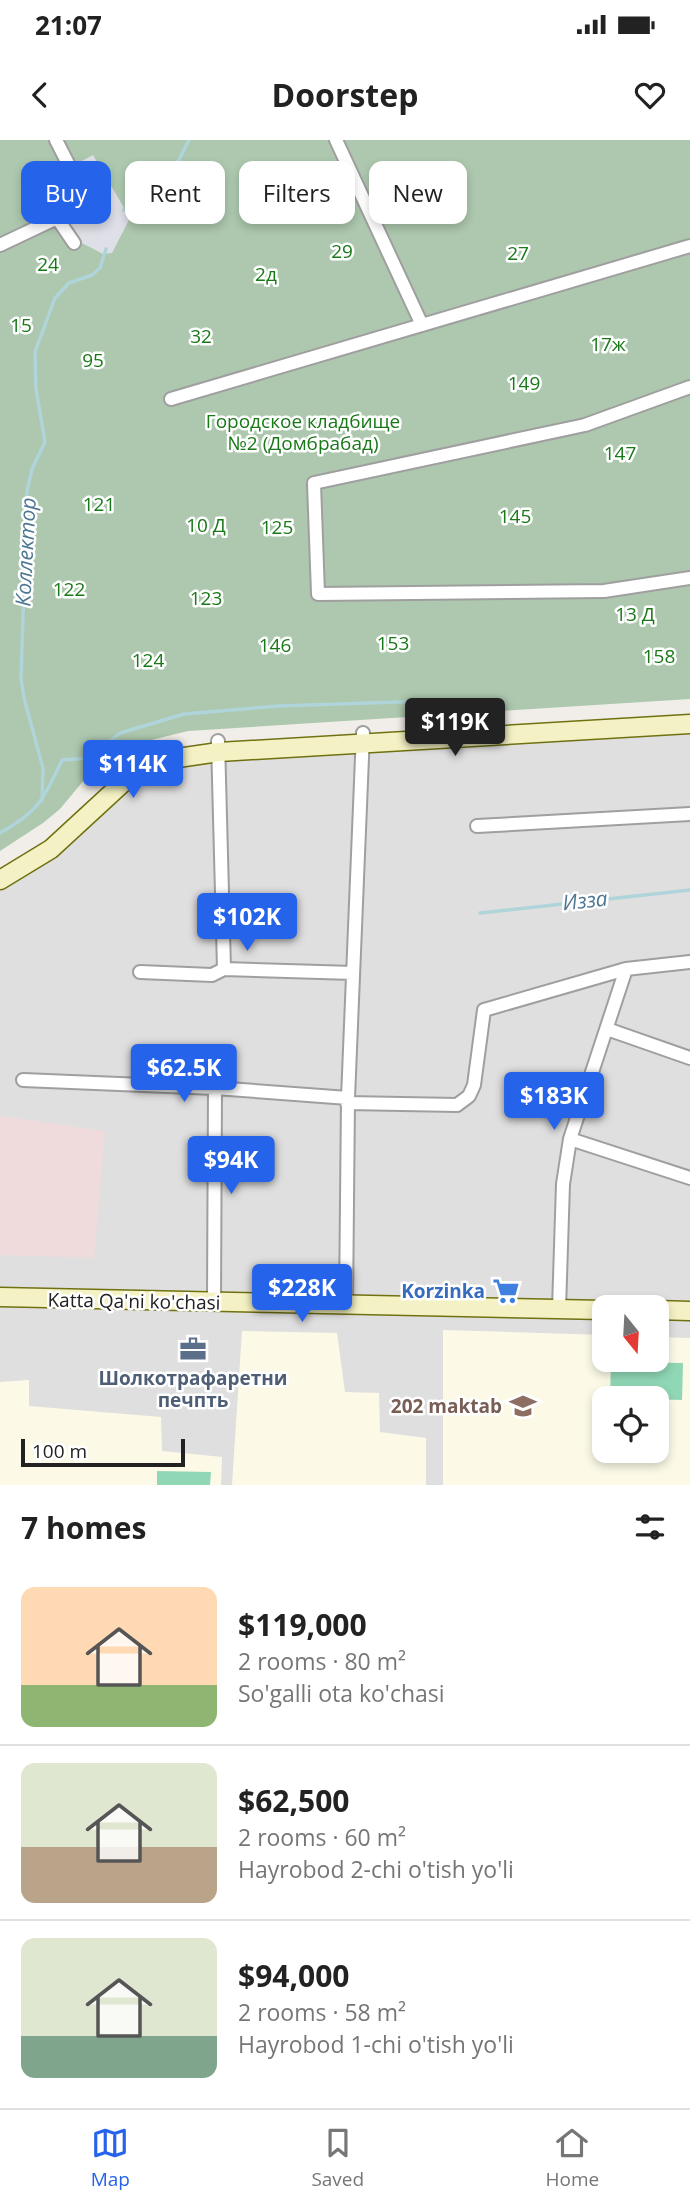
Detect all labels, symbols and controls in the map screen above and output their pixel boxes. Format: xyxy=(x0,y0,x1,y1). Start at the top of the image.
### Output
text: 21:07 xyxy=(35,7,102,43)
text: Doorstep xyxy=(272,73,418,116)
icon: back xyxy=(21,76,59,114)
icon: heart xyxy=(631,76,669,114)
chip: Buy xyxy=(21,161,111,224)
chip: Rent xyxy=(125,161,225,224)
chip: Filters xyxy=(239,161,355,224)
chip: New xyxy=(369,161,467,224)
park label: 29 xyxy=(331,238,353,264)
park label: 27 xyxy=(507,240,529,266)
park label: 24 xyxy=(37,251,59,277)
park label: 2д xyxy=(255,261,277,287)
park label: 15 xyxy=(10,312,32,338)
park label: 32 xyxy=(190,323,212,349)
park label: 17ж xyxy=(590,331,626,357)
park label: 95 xyxy=(82,347,104,373)
park label: 149 xyxy=(508,370,540,396)
park label: Городское кладбище №2 (Домбрабад) xyxy=(206,408,400,456)
park label: 147 xyxy=(604,440,636,466)
park label: 121 xyxy=(83,491,115,517)
water label: Коллектор xyxy=(8,497,42,607)
park label: 145 xyxy=(499,503,531,529)
park label: 10 Д xyxy=(186,512,226,538)
park label: 125 xyxy=(261,514,293,540)
park label: 122 xyxy=(53,576,85,602)
park label: 123 xyxy=(190,585,222,611)
park label: 13 Д xyxy=(615,601,655,627)
park label: 153 xyxy=(377,630,409,656)
park label: 146 xyxy=(259,632,291,658)
park label: 158 xyxy=(643,643,675,669)
park label: 124 xyxy=(132,647,164,673)
pin: $119K xyxy=(406,698,504,758)
text: $119K xyxy=(421,705,489,737)
pin: $114K xyxy=(84,740,182,800)
text: $114K xyxy=(99,747,167,779)
water label: Изза xyxy=(561,884,609,916)
pin: $102K xyxy=(198,894,296,953)
text: $102K xyxy=(213,900,281,932)
pin: $62.5K xyxy=(127,1044,241,1104)
text: $62.5K xyxy=(147,1051,221,1083)
pin: $183K xyxy=(505,1072,603,1132)
text: $183K xyxy=(520,1079,588,1111)
pin: $94K xyxy=(190,1136,272,1196)
text: $94K xyxy=(204,1143,258,1175)
pin: $228K xyxy=(253,1264,351,1324)
text: $228K xyxy=(268,1271,336,1303)
supermarket icon: Korzinka xyxy=(491,1276,521,1306)
place label: Korzinka xyxy=(401,1278,485,1304)
street label: Katta Qa'ni ko'chasi xyxy=(47,1286,221,1316)
north arrow xyxy=(592,1295,668,1372)
map controls xyxy=(592,1295,669,1463)
office icon: Шолкотрафаретни печпть xyxy=(178,1334,208,1364)
place label: Шолкотрафаретни печпть xyxy=(98,1365,288,1413)
button: locate xyxy=(592,1386,669,1463)
school or university icon: 202 maktab xyxy=(508,1391,538,1421)
place label: 202 maktab xyxy=(391,1393,502,1419)
scale bar xyxy=(21,1436,186,1468)
text: 100 m xyxy=(32,1438,87,1464)
text: 7 homes xyxy=(21,1507,146,1548)
icon: filters xyxy=(631,1508,669,1546)
text: $119,000 xyxy=(238,1604,367,1645)
icon: home xyxy=(77,1615,161,1699)
text: 2 rooms · 80 m² xyxy=(238,1645,406,1677)
text: So'galli ota ko'chasi xyxy=(238,1677,445,1709)
text: $62,500 xyxy=(238,1780,349,1821)
icon: home xyxy=(77,1791,161,1875)
text: 2 rooms · 60 m² xyxy=(238,1821,406,1853)
text: Hayrobod 2-chi o'tish yo'li xyxy=(238,1853,514,1885)
text: $94,000 xyxy=(238,1955,349,1996)
icon: home xyxy=(77,1966,161,2050)
text: 2 rooms · 58 m² xyxy=(238,1996,406,2028)
text: Hayrobod 1-chi o'tish yo'li xyxy=(238,2028,514,2060)
tab: Map xyxy=(91,2124,130,2192)
tab: Saved xyxy=(311,2124,364,2192)
tab: Home xyxy=(546,2124,599,2192)

